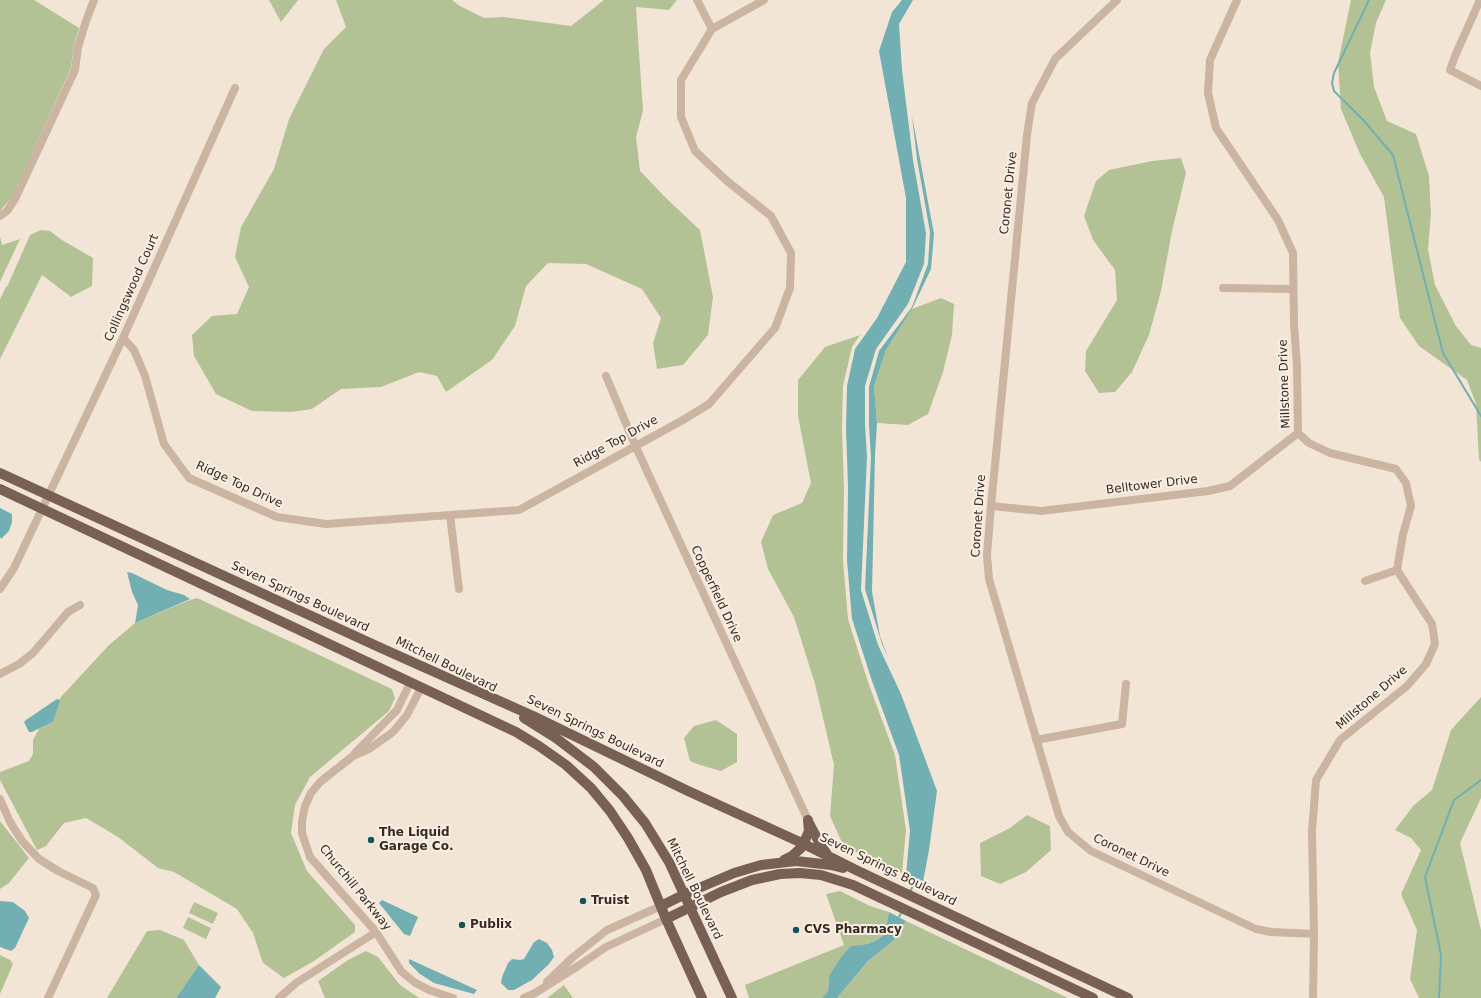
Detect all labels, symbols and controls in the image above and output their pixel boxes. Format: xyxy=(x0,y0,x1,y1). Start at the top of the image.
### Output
street label: Coronet Drive xyxy=(997,151,1021,235)
street label: Collingswood Court xyxy=(102,232,162,344)
street label: Millstone Drive xyxy=(1276,339,1294,429)
street label: Ridge Top Drive xyxy=(571,413,661,471)
street label: Ridge Top Drive xyxy=(193,459,285,511)
street label: Belltower Drive xyxy=(1105,472,1199,498)
street label: Coronet Drive xyxy=(969,474,989,558)
street label: Copperfield Drive xyxy=(687,543,745,645)
street label: Seven Springs Boulevard xyxy=(229,559,371,635)
street label: Mitchell Boulevard xyxy=(393,634,499,696)
street label: Millstone Drive xyxy=(1334,663,1410,733)
street label: Seven Springs Boulevard xyxy=(524,693,666,771)
place label: The Liquid Garage Co. xyxy=(379,826,453,854)
street label: Seven Springs Boulevard xyxy=(817,831,959,909)
street label: Coronet Drive xyxy=(1090,831,1172,881)
marker: The Liquid Garage Co. xyxy=(366,835,376,845)
street label: Mitchell Boulevard xyxy=(663,836,725,942)
street label: Churchill Parkway xyxy=(316,842,394,934)
place label: Truist xyxy=(591,894,629,908)
marker: Truist xyxy=(578,896,588,906)
place label: Publix xyxy=(470,918,512,932)
marker: Publix xyxy=(457,920,467,930)
place label: CVS Pharmacy xyxy=(804,923,902,937)
marker: CVS Pharmacy xyxy=(791,925,801,935)

